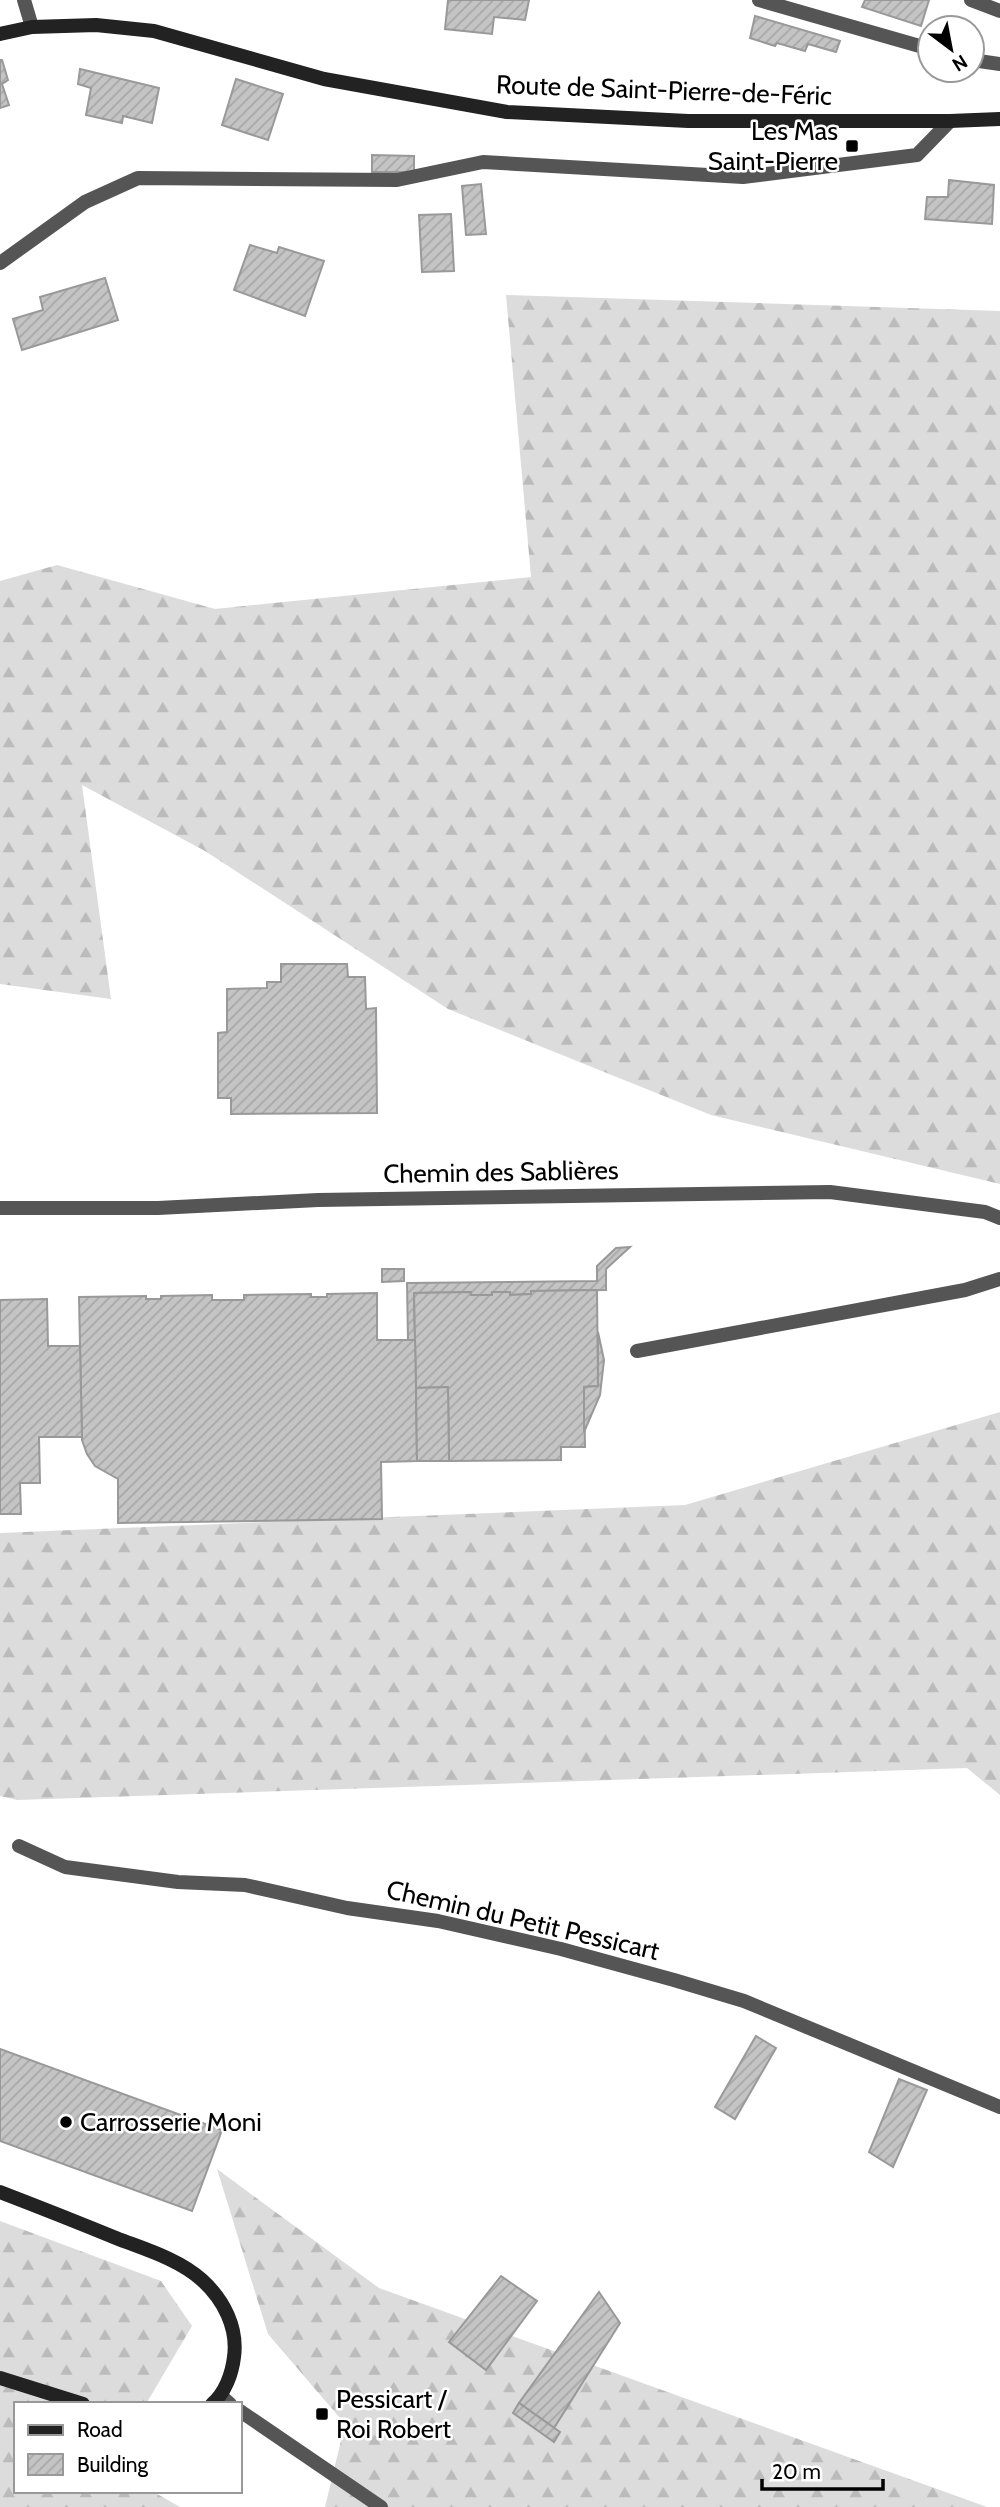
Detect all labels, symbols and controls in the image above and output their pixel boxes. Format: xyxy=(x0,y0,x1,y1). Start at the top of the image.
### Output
north arrow xyxy=(916,14,986,84)
text: N xyxy=(948,50,972,76)
street label: Route de Saint-Pierre-de-Féric xyxy=(496,68,833,112)
place label: Les Mas Saint-Pierre xyxy=(708,115,838,177)
marker: Les Mas Saint-Pierre xyxy=(844,138,860,154)
street label: Chemin des Sablières xyxy=(383,1154,619,1190)
street label: Chemin du Petit Pessicart xyxy=(384,1873,663,1967)
place label: Carrosserie Moni xyxy=(80,2106,262,2138)
marker: Carrosserie Moni xyxy=(58,2114,74,2130)
place label: Pessicart / Roi Robert xyxy=(336,2383,451,2445)
legend xyxy=(14,2402,242,2493)
marker: Pessicart / Roi Robert xyxy=(314,2406,330,2422)
text: Road xyxy=(77,2417,123,2442)
scale bar xyxy=(762,2448,883,2492)
text: Building xyxy=(77,2452,149,2477)
text: 20 m xyxy=(772,2459,821,2484)

